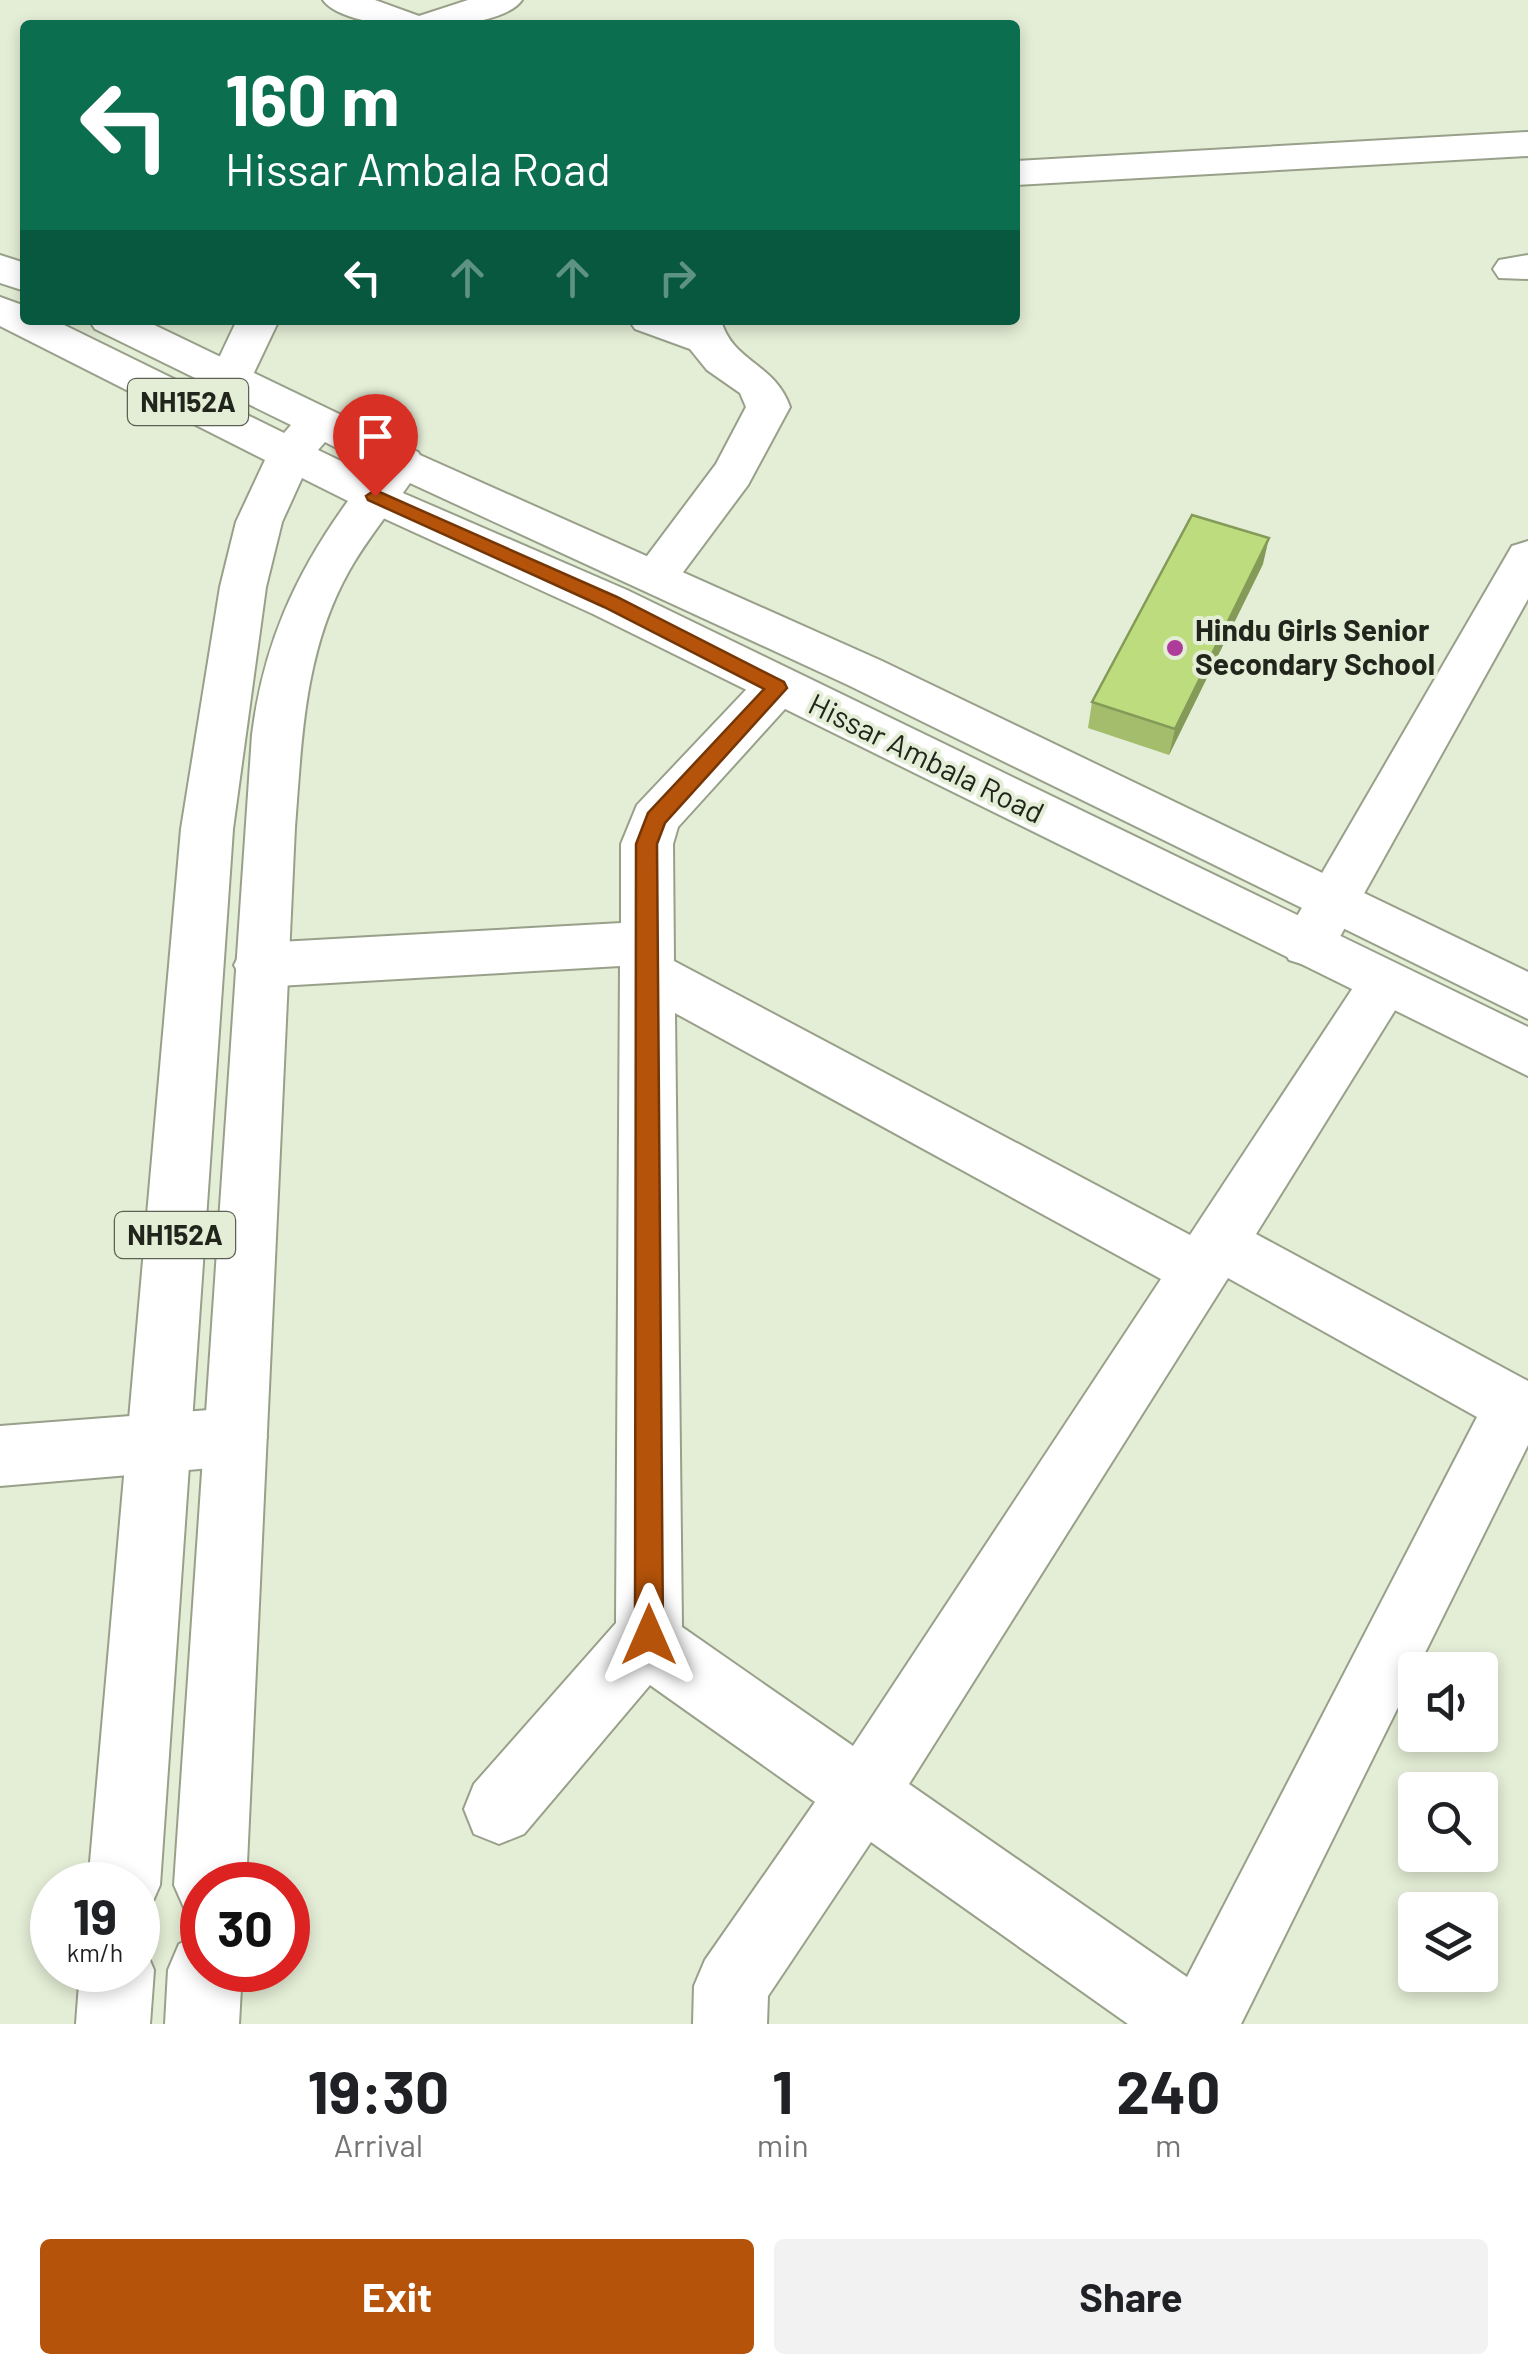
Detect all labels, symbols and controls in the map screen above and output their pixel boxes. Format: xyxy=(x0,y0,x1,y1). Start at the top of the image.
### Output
text: 160 m xyxy=(225,56,400,140)
icon: left xyxy=(60,60,190,190)
text: Hissar Ambala Road xyxy=(225,141,611,195)
icon: left xyxy=(335,250,390,305)
icon: ahead xyxy=(440,250,495,305)
icon: ahead xyxy=(545,250,600,305)
icon: right xyxy=(650,250,705,305)
road number: NH152A xyxy=(128,379,248,425)
pin xyxy=(333,394,418,497)
icon: arrive xyxy=(348,409,403,464)
place label: Hindu Girls Senior Secondary School xyxy=(1195,611,1435,681)
marker: Hindu Girls Senior Secondary School xyxy=(1164,637,1186,659)
street label: Hissar Ambala Road xyxy=(803,685,1050,830)
road number: NH152A xyxy=(115,1212,235,1258)
position arrow xyxy=(597,1583,701,1687)
map controls xyxy=(1398,1652,1498,1992)
button: sound xyxy=(1398,1652,1498,1752)
button: search xyxy=(1398,1772,1498,1872)
speed limit sign: 30 xyxy=(180,1862,310,1992)
text: 19 xyxy=(73,1885,117,1945)
button: layers xyxy=(1398,1892,1498,1992)
text: km/h xyxy=(67,1937,123,1967)
text: 19:30 xyxy=(308,2054,449,2126)
text: 1 xyxy=(772,2054,793,2126)
text: 240 xyxy=(1116,2054,1220,2126)
text: Arrival xyxy=(334,2125,423,2163)
text: min xyxy=(757,2125,809,2163)
text: m xyxy=(1155,2125,1182,2163)
button: Exit xyxy=(40,2239,754,2354)
button: Share xyxy=(774,2239,1488,2354)

